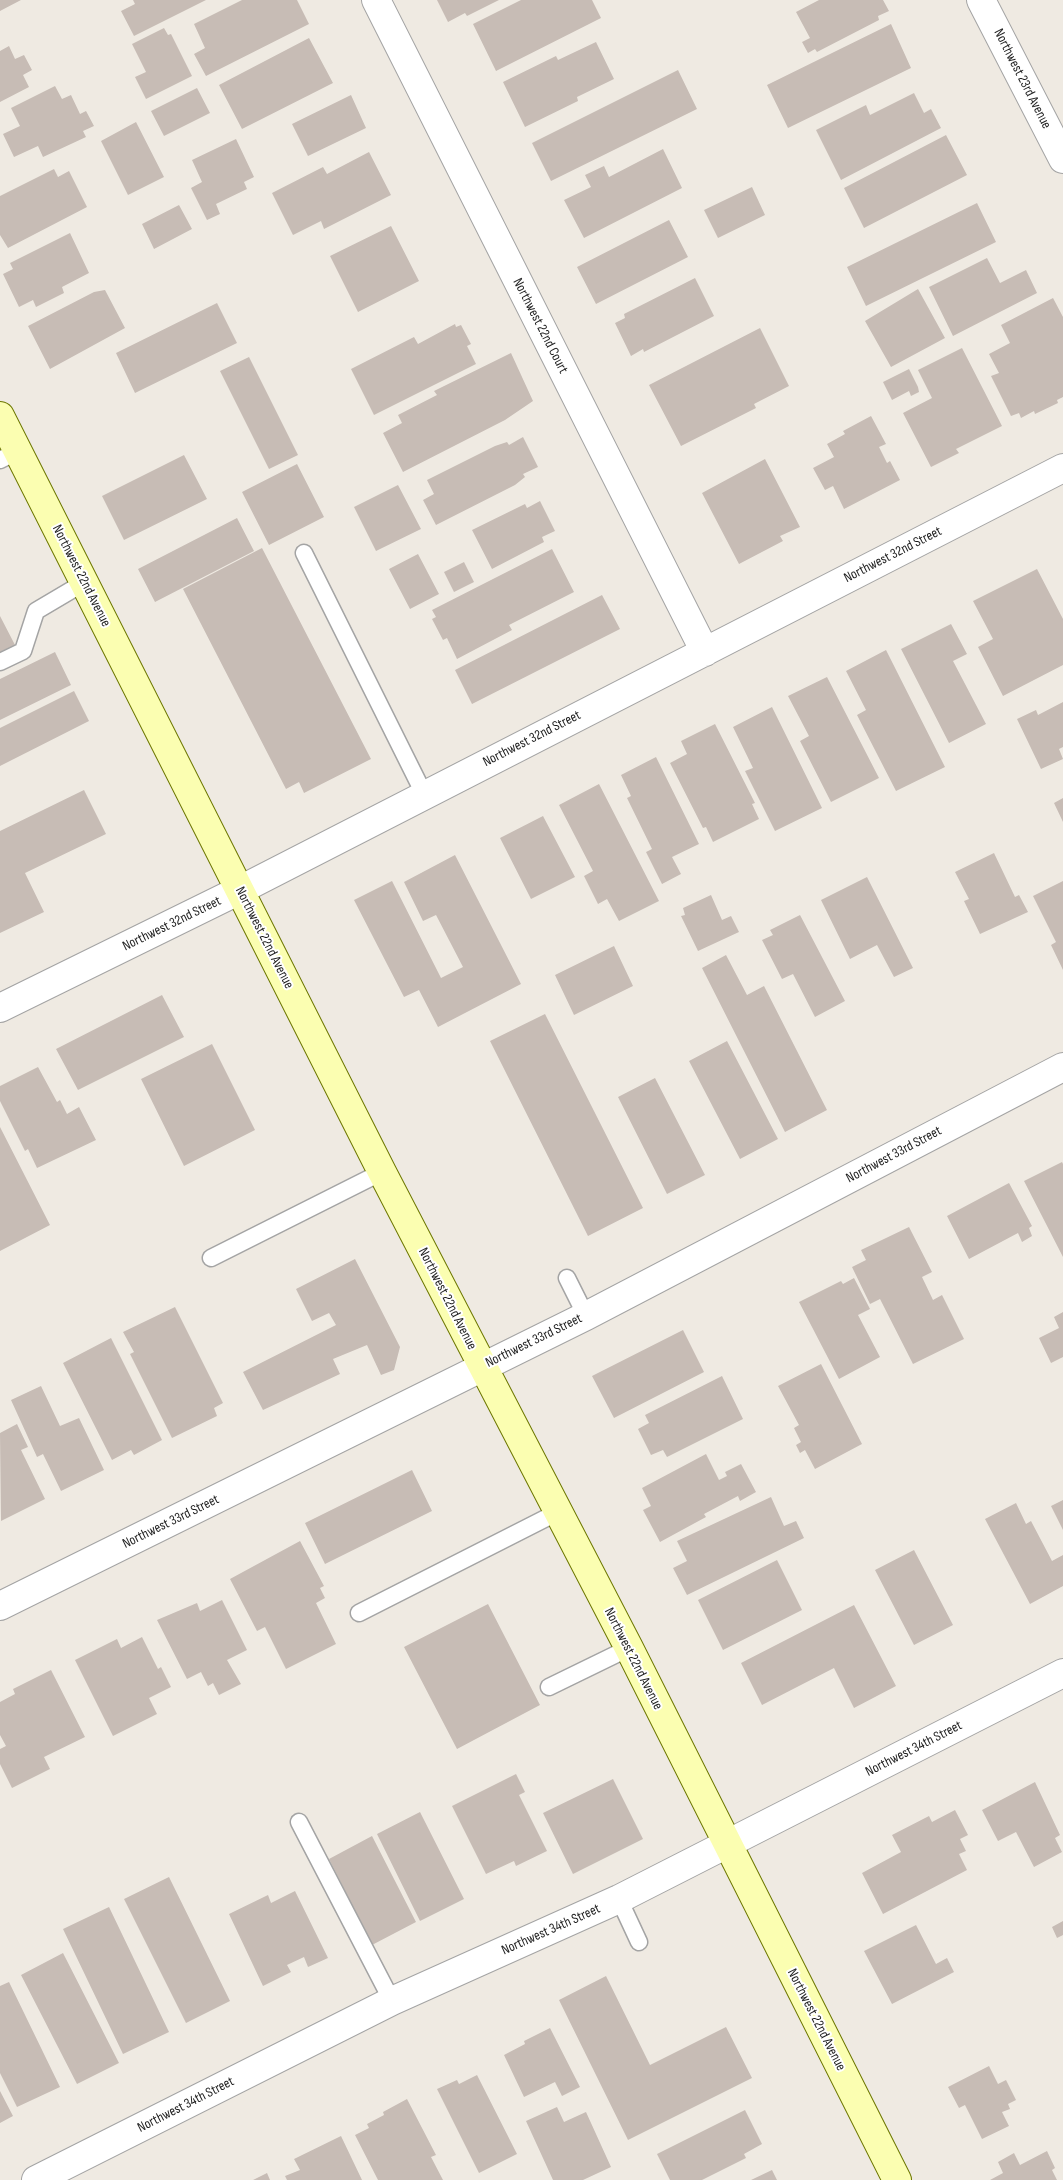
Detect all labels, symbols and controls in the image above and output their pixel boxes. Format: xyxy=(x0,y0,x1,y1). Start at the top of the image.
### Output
street label: Northwest 23rd Avenue xyxy=(990,26,1054,132)
street label: Northwest 22nd Court xyxy=(509,276,571,376)
street label: Northwest 22nd Avenue xyxy=(48,522,114,630)
street label: Northwest 32nd Street xyxy=(841,523,945,587)
street label: Northwest 32nd Street xyxy=(480,707,584,771)
street label: Northwest 22nd Avenue xyxy=(231,884,297,992)
street label: Northwest 32nd Street xyxy=(120,893,224,955)
street label: Northwest 33rd Street xyxy=(843,1123,945,1187)
street label: Northwest 22nd Avenue xyxy=(414,1245,480,1353)
street label: Northwest 33rd Street xyxy=(483,1310,585,1372)
street label: Northwest 33rd Street xyxy=(120,1491,222,1553)
street label: Northwest 22nd Avenue xyxy=(600,1605,666,1713)
street label: Northwest 34th Street xyxy=(863,1717,965,1781)
street label: Northwest 34th Street xyxy=(499,1901,603,1959)
street label: Northwest 22nd Avenue xyxy=(783,1966,849,2074)
street label: Northwest 34th Street xyxy=(135,2073,237,2137)

